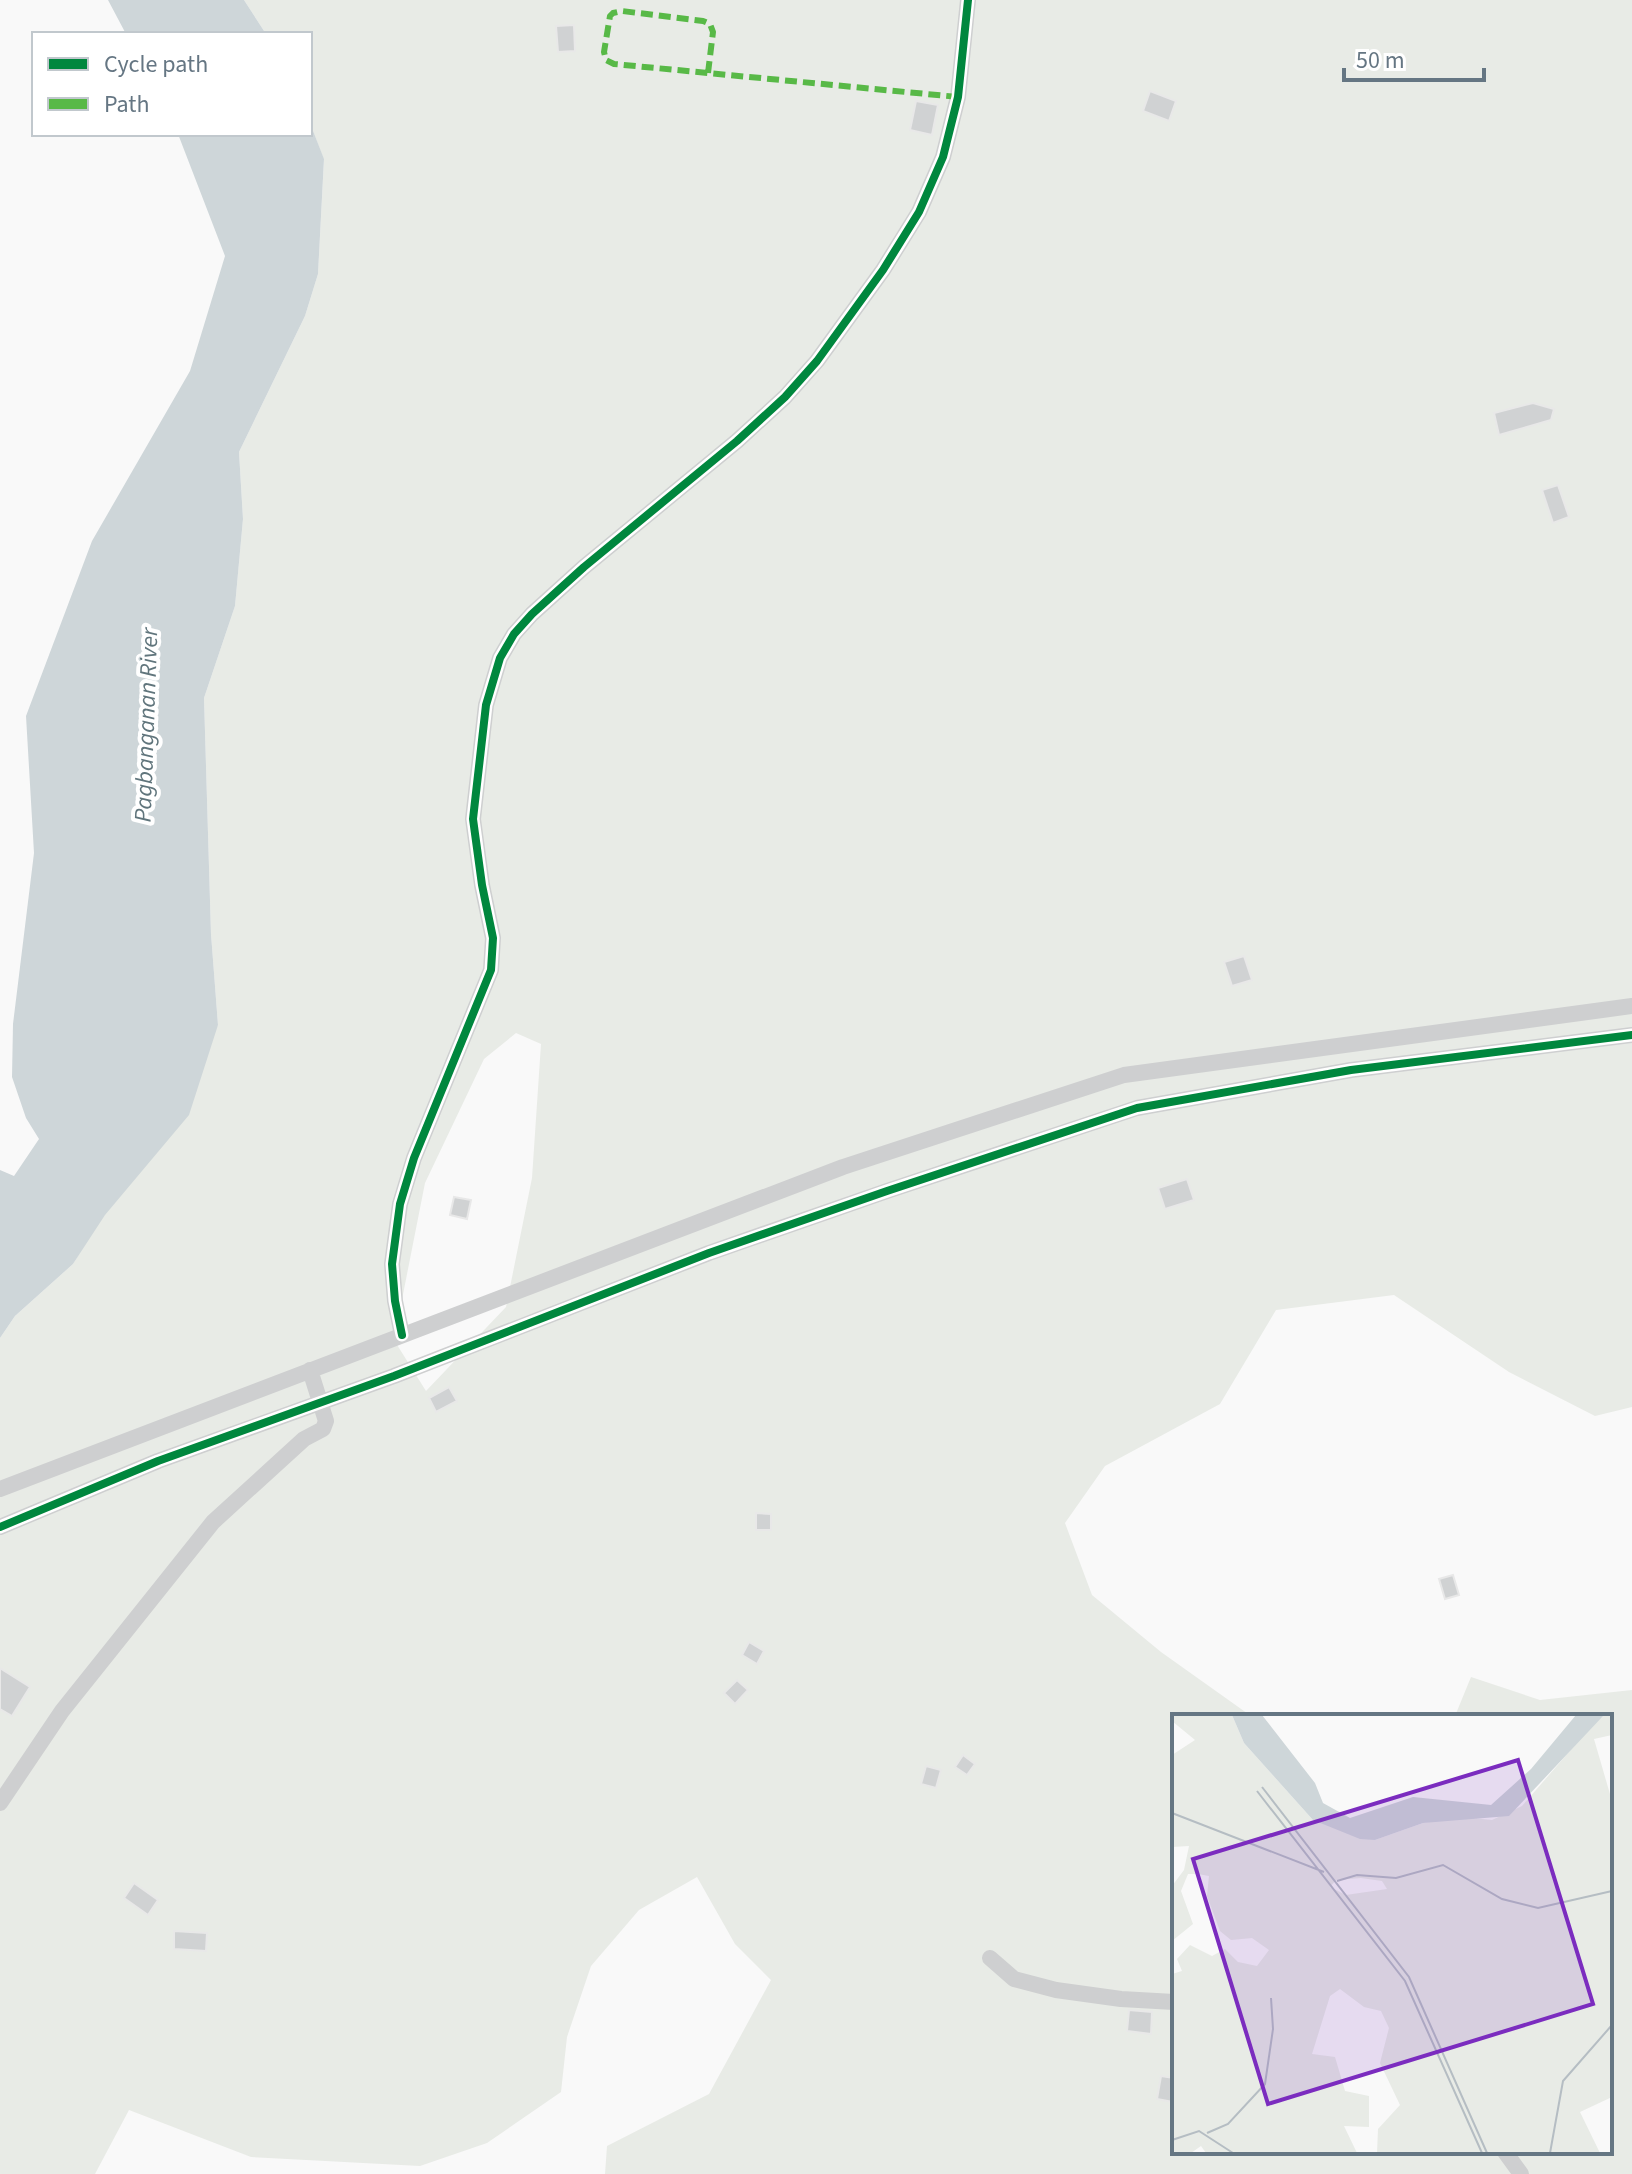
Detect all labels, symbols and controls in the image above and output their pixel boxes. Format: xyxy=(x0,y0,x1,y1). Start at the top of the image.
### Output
legend xyxy=(32,32,312,136)
scale bar xyxy=(1344,32,1484,82)
text: 50 m xyxy=(1356,43,1405,78)
text: Cycle path xyxy=(104,47,208,82)
text: Path xyxy=(104,87,150,122)
water label: Pagbanganan River xyxy=(126,625,167,823)
inset map xyxy=(1172,1714,1612,2154)

